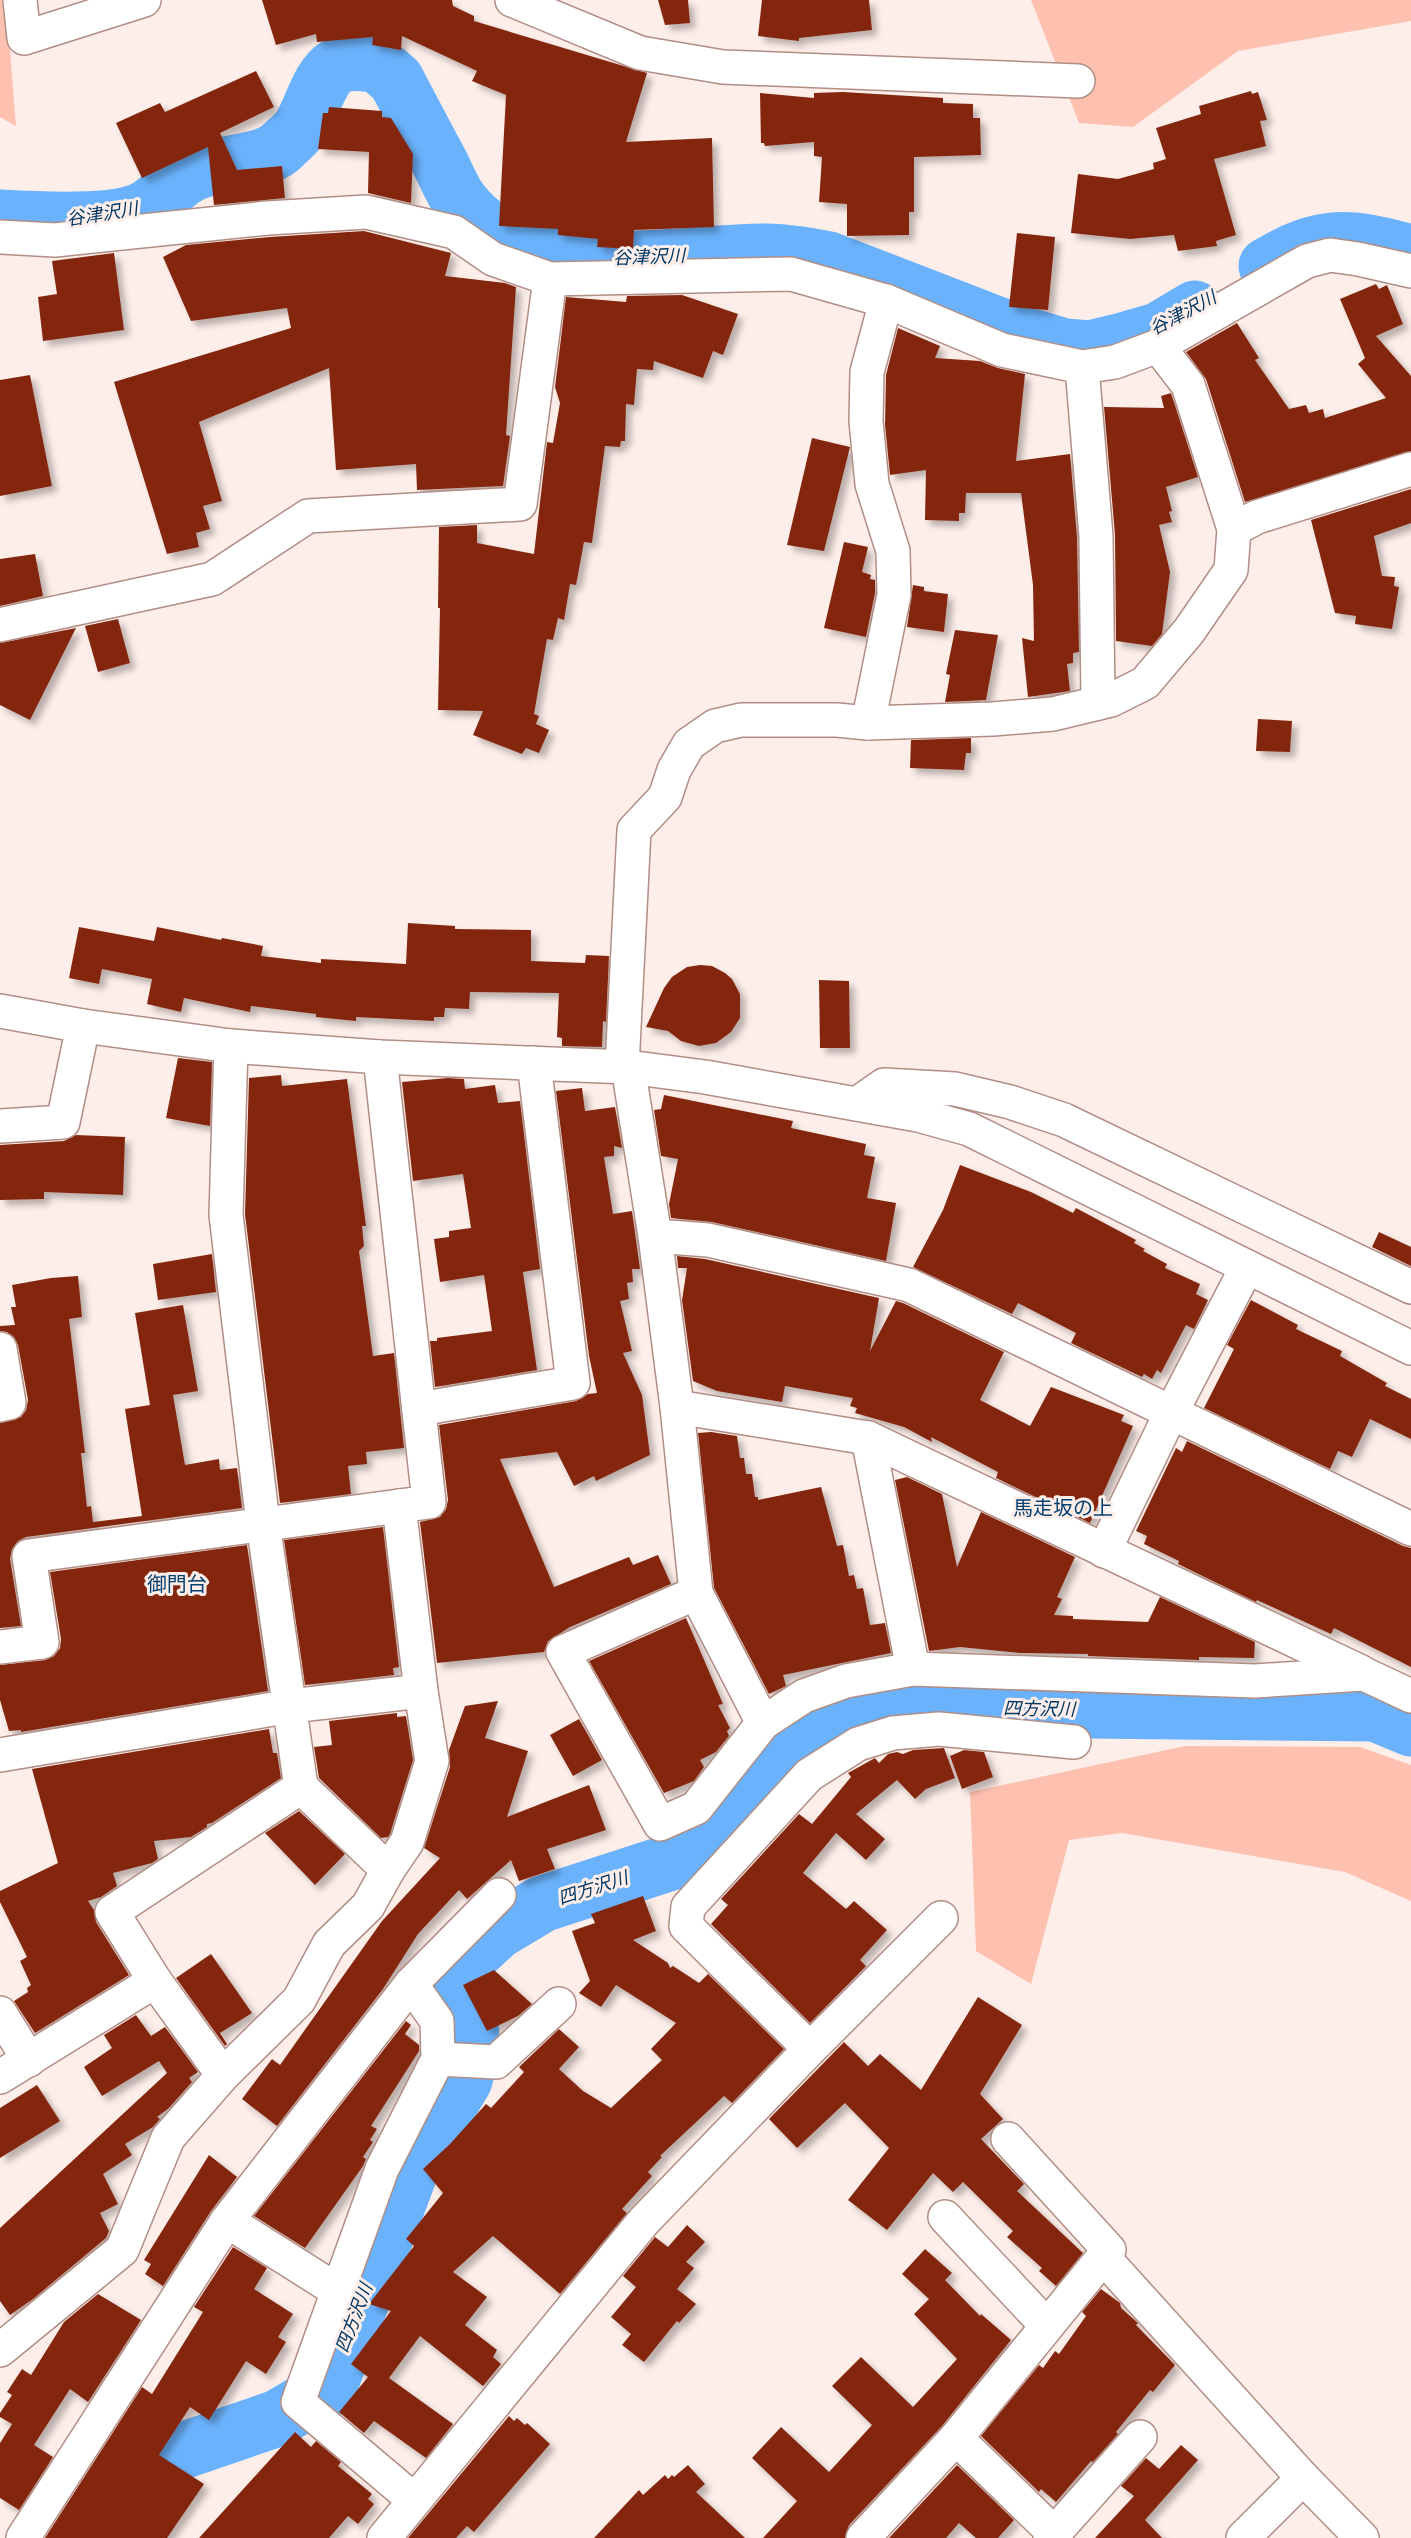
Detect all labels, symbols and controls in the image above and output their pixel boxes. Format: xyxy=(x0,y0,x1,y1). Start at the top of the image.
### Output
water label: 谷津沢川 xyxy=(64,195,142,232)
water label: 谷津沢川 xyxy=(613,243,687,271)
water label: 谷津沢川 xyxy=(1145,284,1223,341)
district label: 馬走坂の上 xyxy=(1013,1494,1113,1523)
district label: 御門台 xyxy=(147,1570,207,1599)
water label: 四方沢川 xyxy=(1003,1695,1077,1723)
water label: 四方沢川 xyxy=(555,1864,633,1911)
water label: 四方沢川 xyxy=(329,2278,380,2356)

